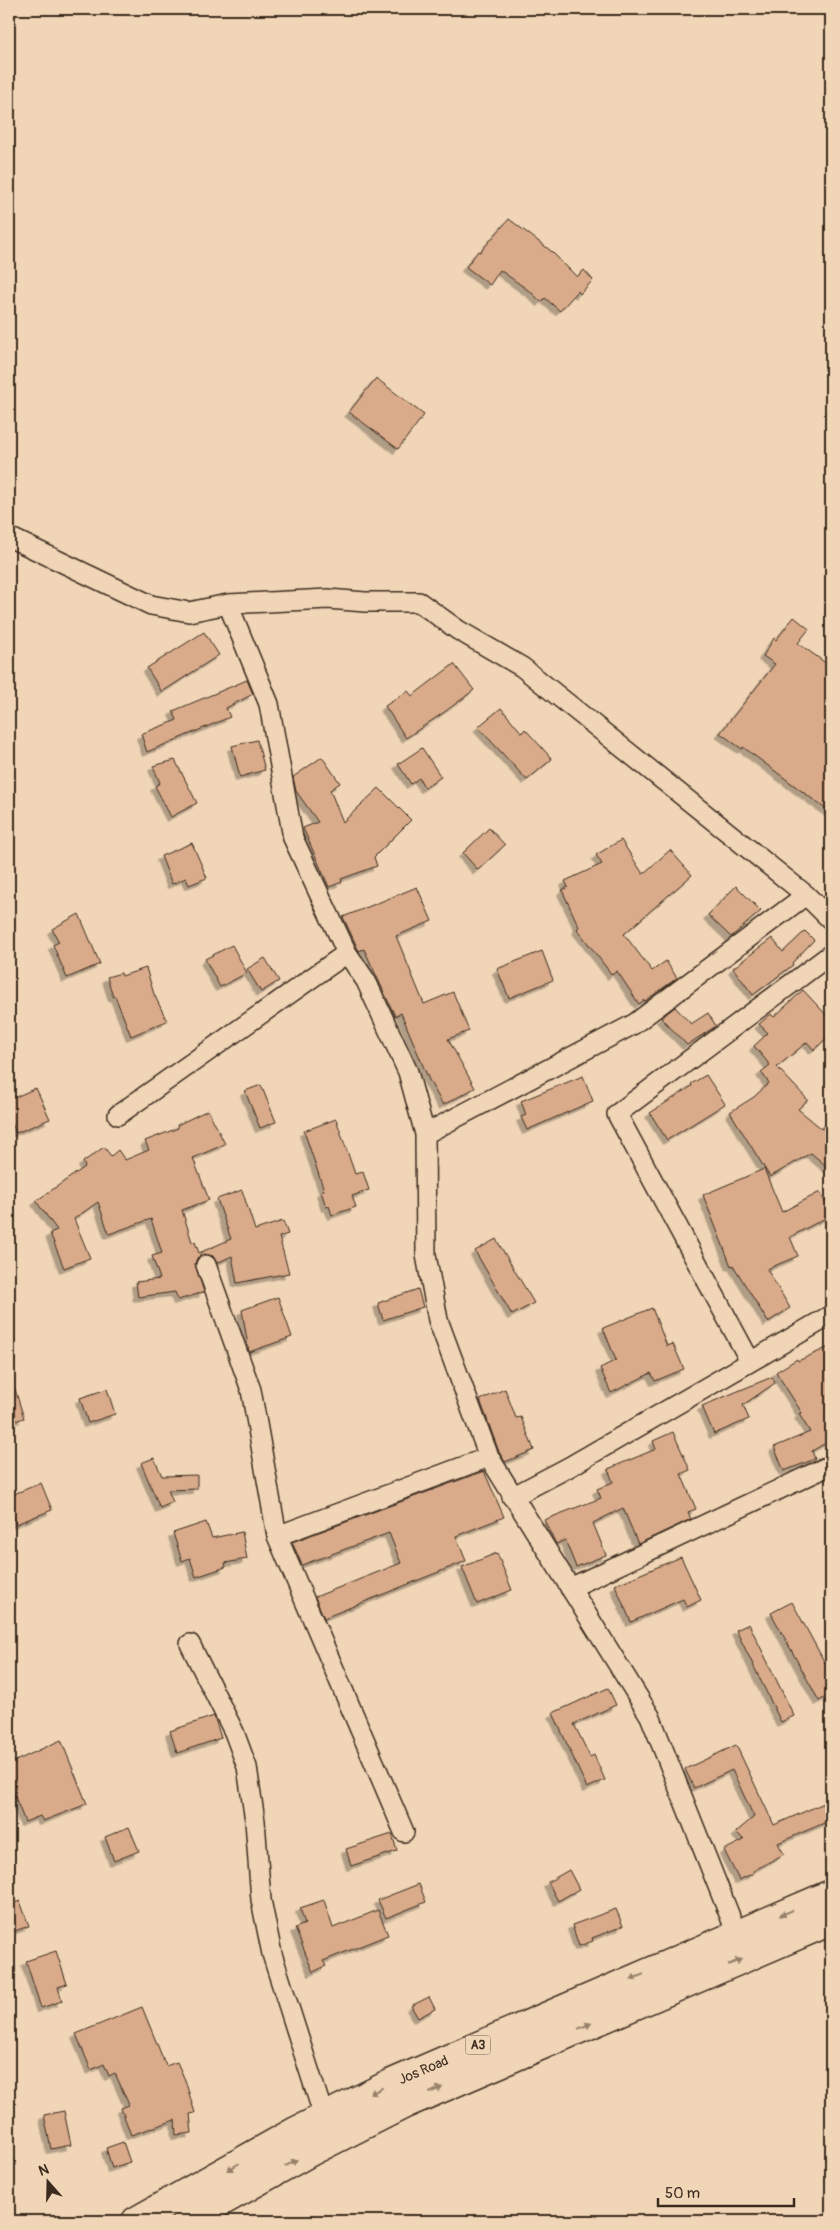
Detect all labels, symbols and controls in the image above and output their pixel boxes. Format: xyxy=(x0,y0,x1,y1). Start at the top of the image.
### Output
one-way arrow xyxy=(778,1909,793,1917)
one-way arrow xyxy=(728,1958,743,1966)
one-way arrow xyxy=(630,1973,644,1981)
one-way arrow xyxy=(578,2021,592,2029)
road number: A3 xyxy=(466,2036,490,2054)
street label: Jos Road xyxy=(396,2052,451,2088)
one-way arrow xyxy=(429,2086,443,2094)
one-way arrow xyxy=(369,2087,383,2095)
north arrow xyxy=(22,2158,72,2208)
one-way arrow xyxy=(283,2159,298,2167)
text: N xyxy=(36,2161,51,2180)
one-way arrow xyxy=(226,2163,239,2172)
scale bar xyxy=(658,2175,794,2207)
text: 50 m xyxy=(665,2184,700,2203)

